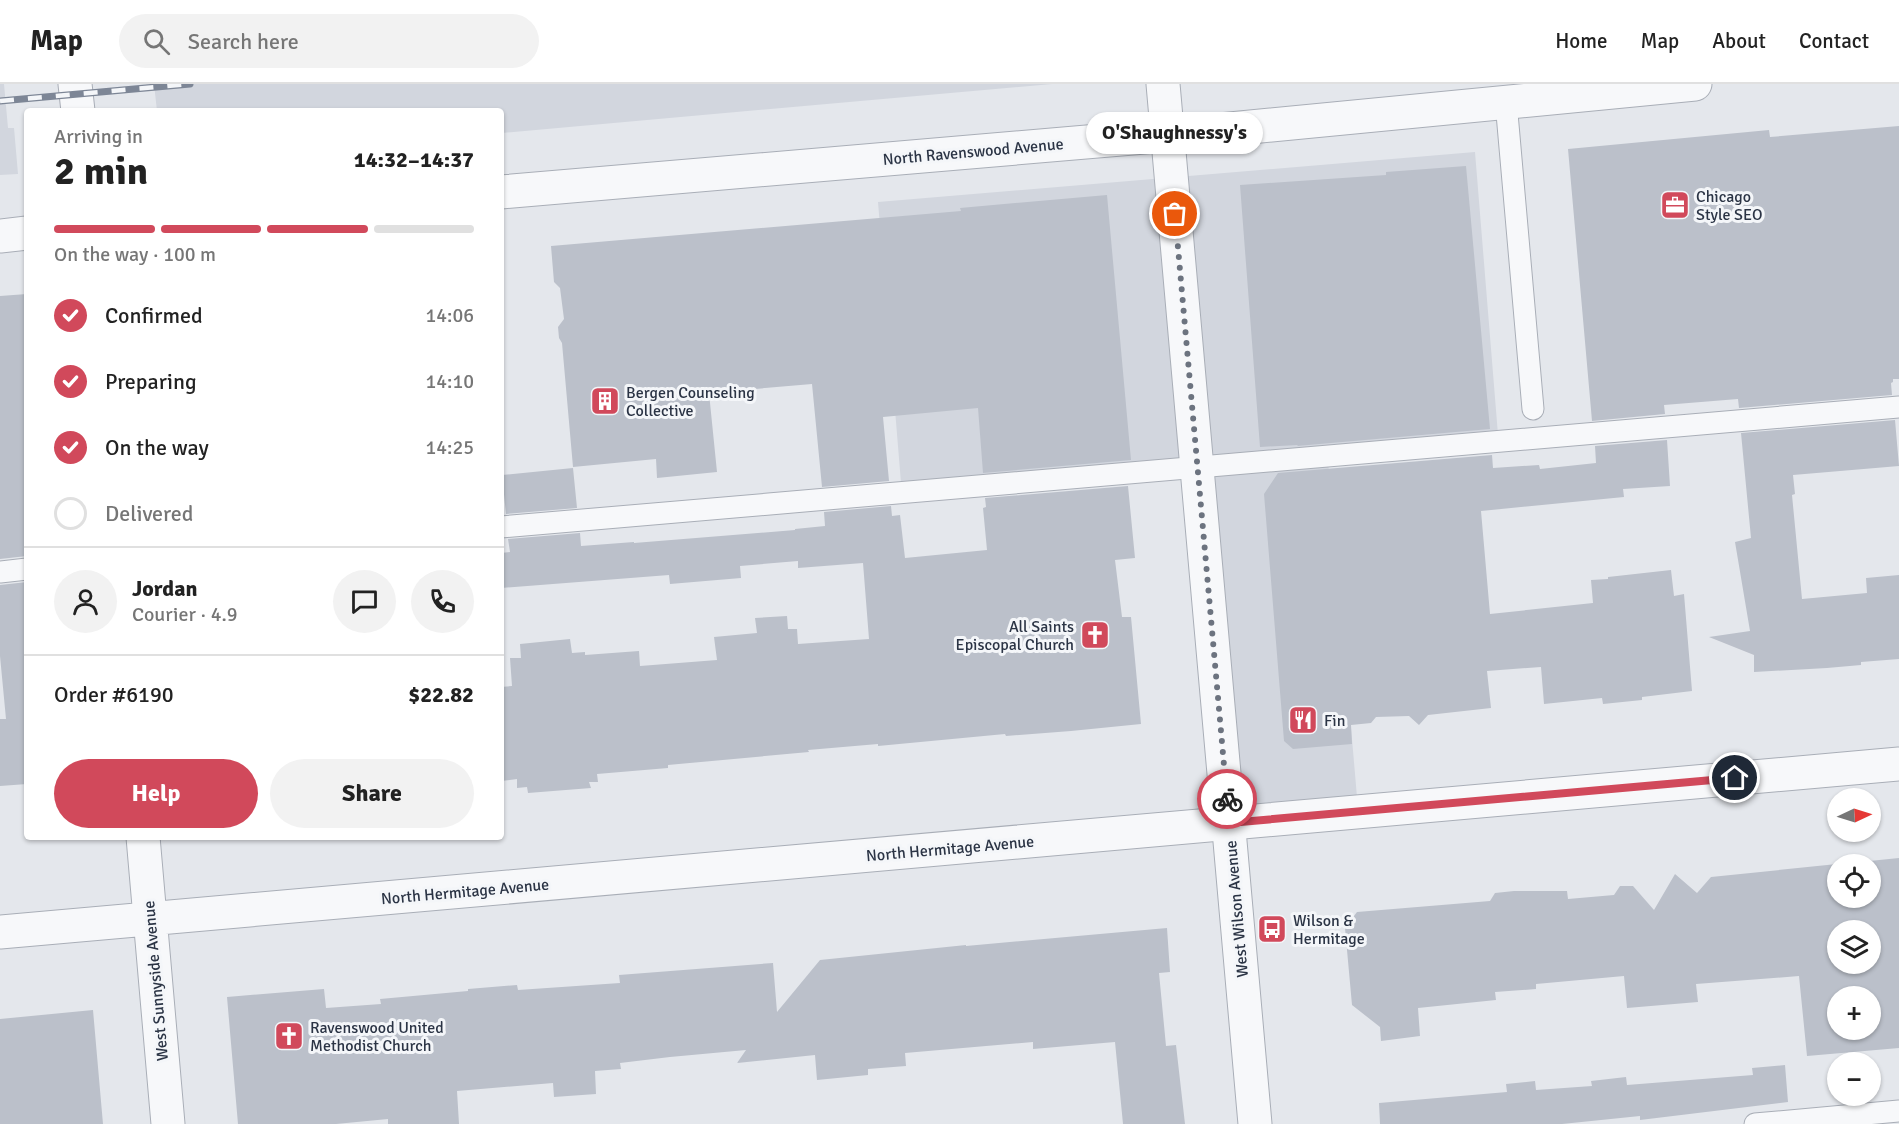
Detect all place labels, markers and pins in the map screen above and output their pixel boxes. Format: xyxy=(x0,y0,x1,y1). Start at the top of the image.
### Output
callout: O'Shaughnessy's xyxy=(1086,112,1264,154)
place label: Chicago Style SEO xyxy=(1696,187,1762,225)
pin xyxy=(1149,188,1200,239)
office icon: Chicago Style SEO xyxy=(1659,189,1691,221)
place label: Bergen Counseling Collective xyxy=(626,383,755,421)
building icon: Bergen Counseling Collective xyxy=(589,385,621,417)
place label: All Saints Episcopal Church xyxy=(956,617,1074,655)
church icon: All Saints Episcopal Church xyxy=(1079,619,1111,651)
restaurant icon: Fin xyxy=(1287,704,1319,736)
place label: Fin xyxy=(1324,711,1345,731)
pin xyxy=(1709,752,1760,803)
place label: Wilson & Hermitage xyxy=(1293,911,1365,949)
bus stop icon: Wilson & Hermitage xyxy=(1256,913,1288,945)
place label: Ravenswood United Methodist Church xyxy=(310,1018,444,1056)
church icon: Ravenswood United Methodist Church xyxy=(273,1020,305,1052)

